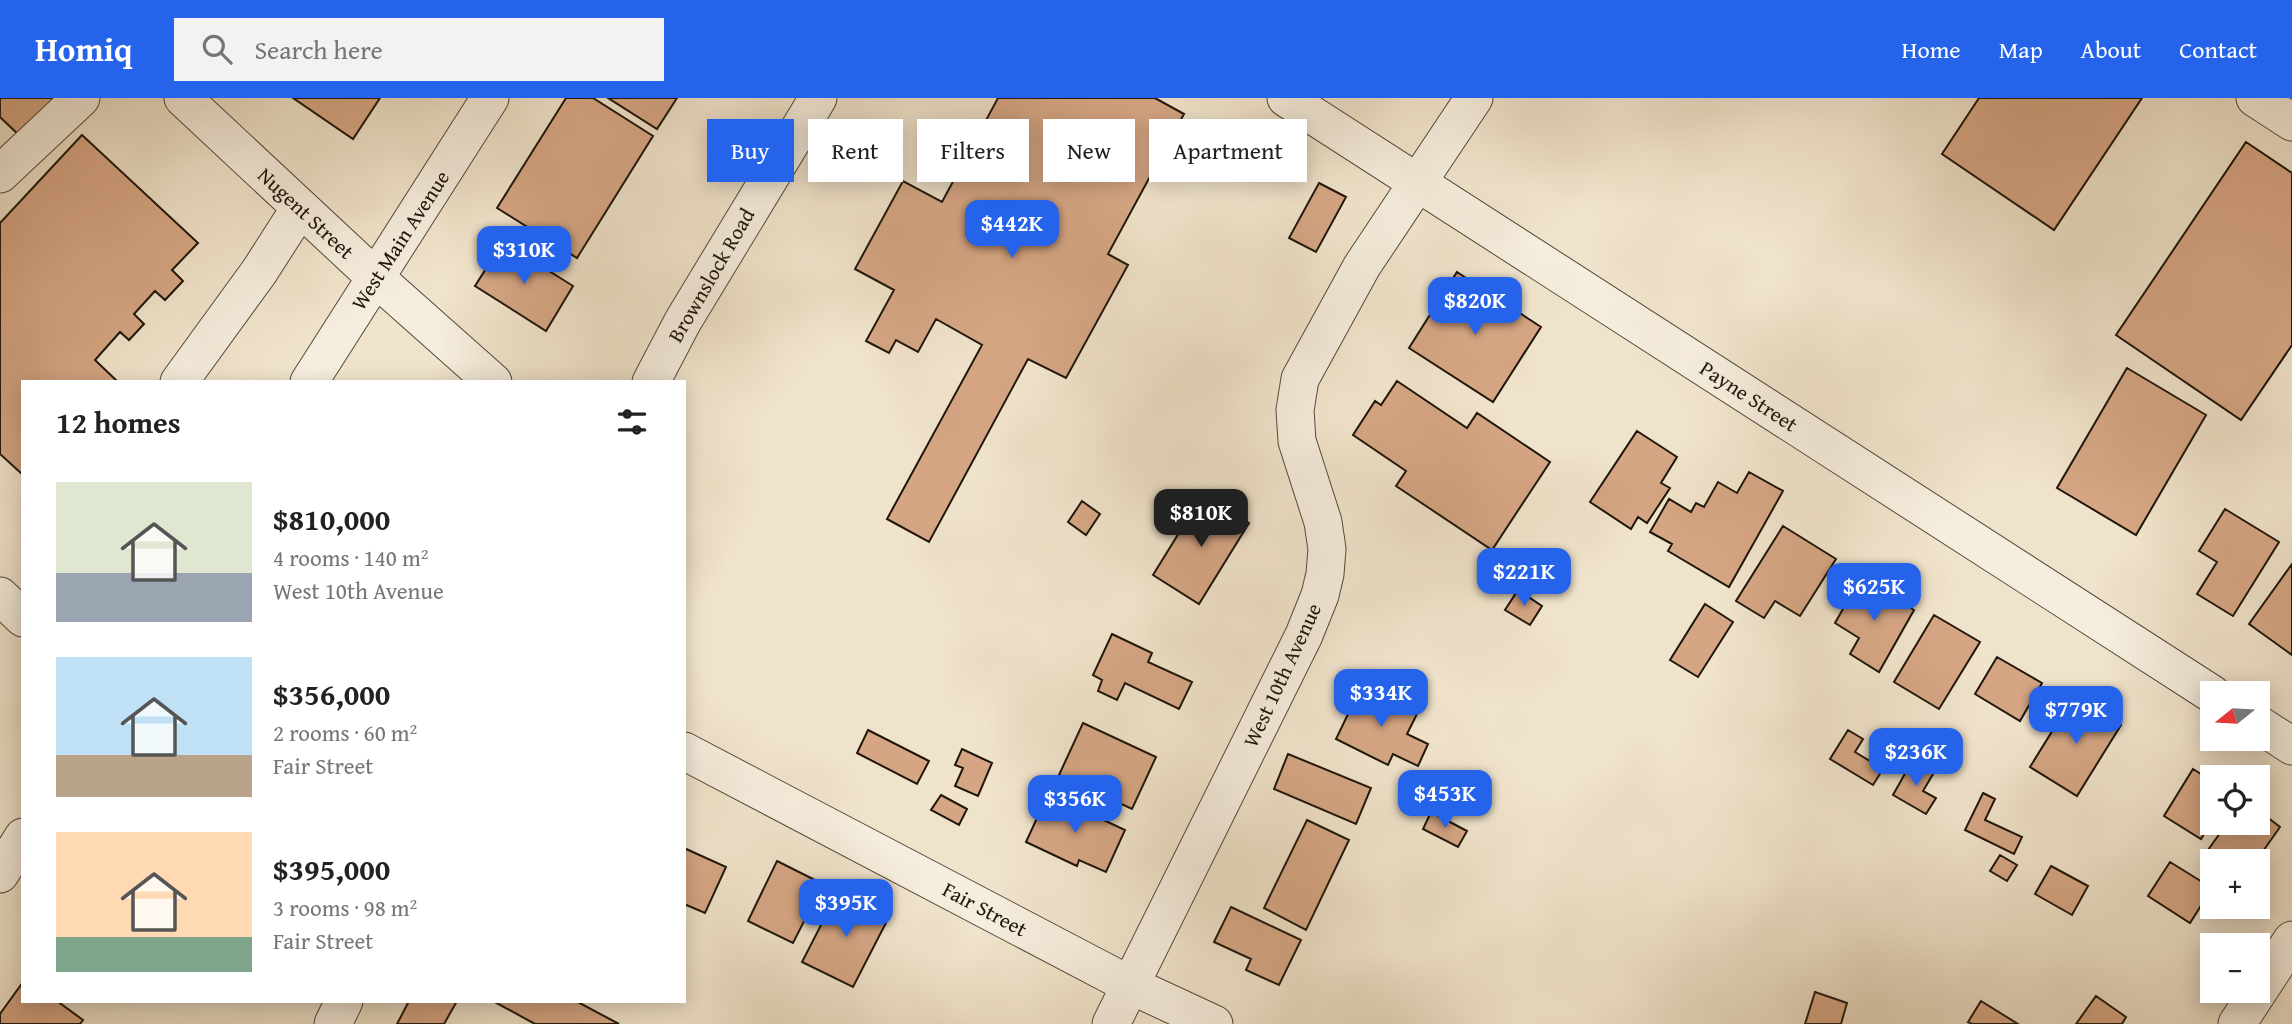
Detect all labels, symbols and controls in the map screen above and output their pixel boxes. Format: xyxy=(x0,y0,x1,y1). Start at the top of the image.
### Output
search box xyxy=(174,18,664,81)
text: Homiq xyxy=(35,25,132,73)
icon: search xyxy=(198,30,236,68)
text: Search here xyxy=(254,30,383,69)
text: Home xyxy=(1902,32,1961,67)
text: Map xyxy=(1999,32,2043,67)
text: About xyxy=(2081,32,2141,67)
text: Contact xyxy=(2179,32,2257,67)
chip: Buy xyxy=(707,119,794,182)
chip: Rent xyxy=(808,119,903,182)
chip: Filters xyxy=(917,119,1029,182)
chip: New xyxy=(1043,119,1135,182)
chip: Apartment xyxy=(1149,119,1307,182)
street label: Nugent Street xyxy=(251,160,362,266)
street label: West Main Avenue xyxy=(343,164,457,316)
pin: $442K xyxy=(963,200,1061,260)
street label: Brownslock Road xyxy=(660,201,762,348)
text: $442K xyxy=(981,206,1043,239)
pin: $310K xyxy=(475,226,573,286)
text: $310K xyxy=(493,232,555,265)
pin: $820K xyxy=(1426,278,1524,337)
text: $820K xyxy=(1444,283,1506,316)
street label: Payne Street xyxy=(1694,353,1805,440)
text: 12 homes xyxy=(56,400,181,444)
icon: filters xyxy=(613,403,651,441)
pin: $810K xyxy=(1152,490,1250,549)
text: $810K xyxy=(1170,495,1232,528)
text: $810,000 xyxy=(273,497,390,541)
icon: home xyxy=(112,510,196,594)
text: 4 rooms · 140 m² xyxy=(273,541,428,574)
pin: $221K xyxy=(1475,548,1573,608)
text: $221K xyxy=(1493,554,1555,587)
pin: $625K xyxy=(1825,564,1923,623)
text: $625K xyxy=(1843,569,1905,602)
text: West 10th Avenue xyxy=(273,574,444,607)
street label: West 10th Avenue xyxy=(1235,598,1329,752)
pin: $334K xyxy=(1332,670,1430,729)
text: $356,000 xyxy=(273,672,390,716)
text: $334K xyxy=(1350,675,1412,708)
north arrow xyxy=(2200,681,2270,751)
map controls xyxy=(2200,681,2270,1003)
icon: home xyxy=(112,685,196,769)
pin: $779K xyxy=(2027,686,2125,746)
text: $779K xyxy=(2045,692,2107,725)
text: 2 rooms · 60 m² xyxy=(273,716,417,749)
pin: $236K xyxy=(1867,728,1965,788)
text: $236K xyxy=(1885,734,1947,767)
text: Fair Street xyxy=(273,749,373,782)
button: locate xyxy=(2200,765,2270,835)
pin: $453K xyxy=(1396,770,1494,830)
pin: $356K xyxy=(1026,776,1124,835)
text: $453K xyxy=(1414,776,1476,809)
text: $356K xyxy=(1044,781,1106,814)
text: $395,000 xyxy=(273,847,390,891)
button: + xyxy=(2200,849,2270,919)
icon: home xyxy=(112,860,196,944)
street label: Fair Street xyxy=(937,874,1033,944)
pin: $395K xyxy=(797,880,895,939)
text: $395K xyxy=(815,885,877,918)
text: 3 rooms · 98 m² xyxy=(273,891,417,924)
text: Fair Street xyxy=(273,924,373,957)
button: − xyxy=(2200,933,2270,1003)

